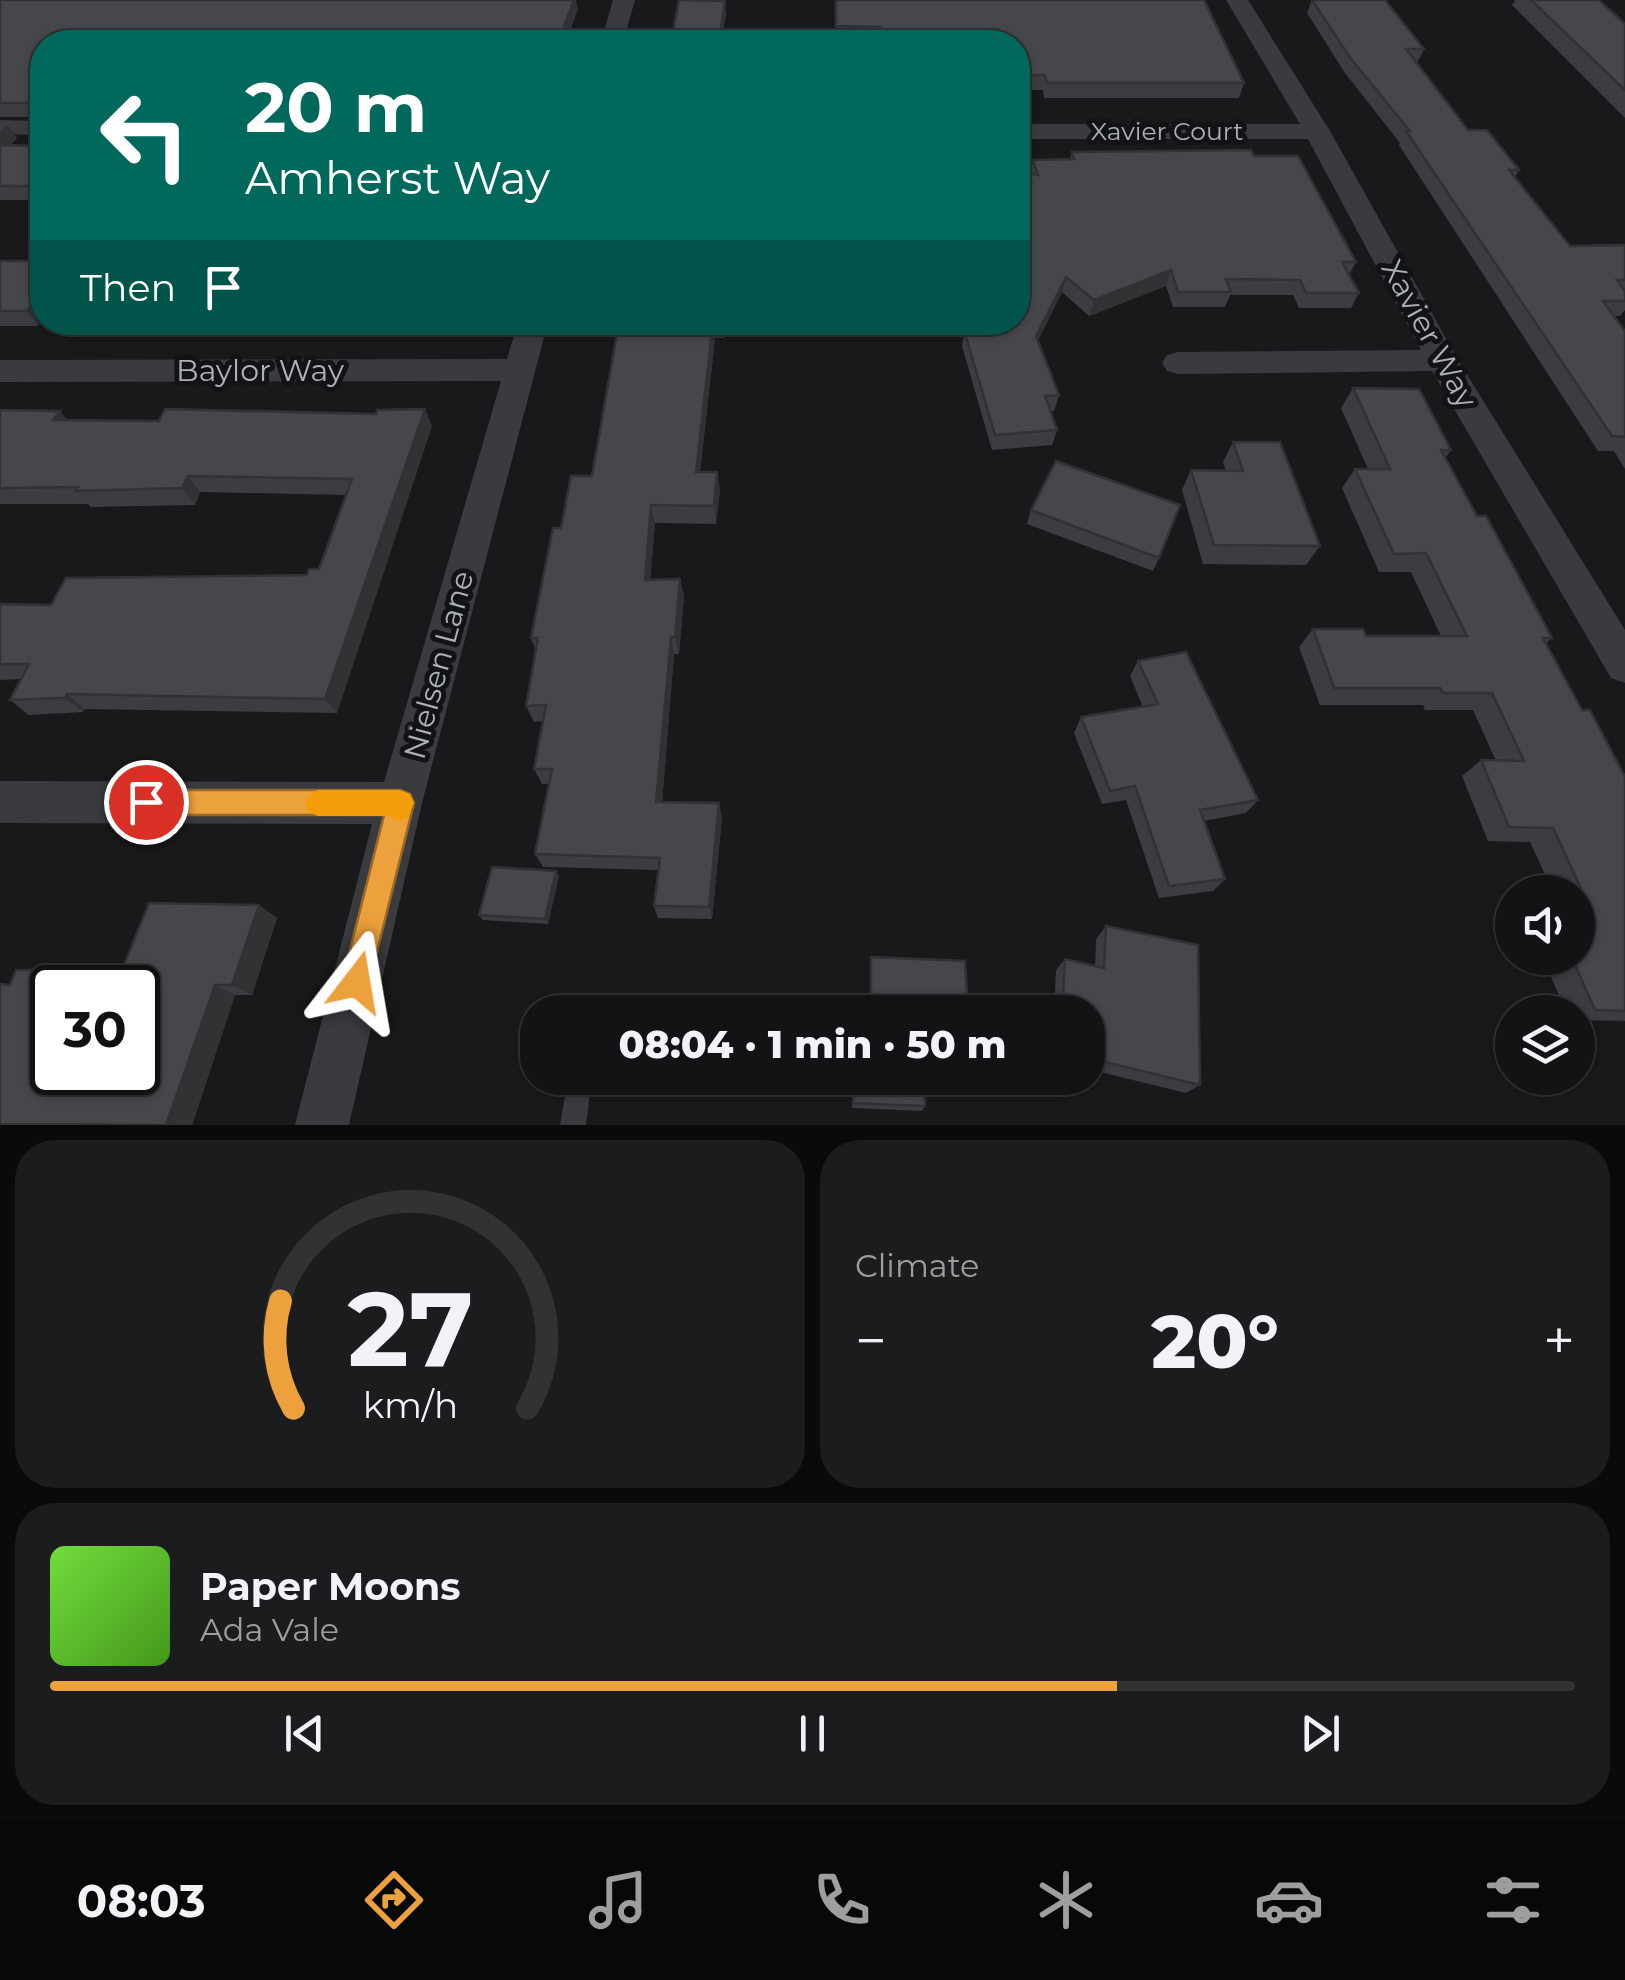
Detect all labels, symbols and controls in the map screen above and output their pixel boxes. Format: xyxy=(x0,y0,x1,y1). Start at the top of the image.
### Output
text: 20 m xyxy=(245,64,427,150)
icon: left xyxy=(80,70,210,200)
street label: Xavier Court xyxy=(1091,116,1243,146)
text: Amherst Way xyxy=(245,150,550,205)
street label: Xavier Way xyxy=(1374,253,1486,415)
icon: arrive xyxy=(196,260,251,315)
text: Then xyxy=(80,264,176,311)
street label: Baylor Way xyxy=(176,352,345,389)
street label: Nielsen Lane xyxy=(396,567,481,763)
pin xyxy=(104,760,189,845)
icon: arrive xyxy=(119,775,174,830)
map controls xyxy=(1495,875,1595,1095)
button: sound xyxy=(1495,875,1595,975)
position arrow xyxy=(305,930,409,1034)
speed limit sign: 30 xyxy=(30,965,160,1095)
button: layers xyxy=(1495,995,1595,1095)
text: 08:04 · 1 min · 50 m xyxy=(619,1021,1006,1068)
text: Climate xyxy=(855,1246,979,1285)
text: 27 xyxy=(347,1265,473,1392)
text: 20° xyxy=(1151,1295,1279,1387)
text: − xyxy=(855,1307,887,1374)
text: + xyxy=(1543,1307,1575,1374)
text: km/h xyxy=(362,1383,458,1427)
text: Paper Moons xyxy=(200,1563,461,1610)
text: Ada Vale xyxy=(200,1610,339,1649)
icon: previous xyxy=(277,1706,332,1761)
icon: pause xyxy=(785,1706,840,1761)
icon: next xyxy=(1293,1706,1348,1761)
icon: directions xyxy=(359,1865,429,1935)
icon: music xyxy=(583,1865,653,1935)
icon: phone xyxy=(807,1865,877,1935)
icon: climate xyxy=(1031,1865,1101,1935)
icon: car xyxy=(1254,1865,1324,1935)
icon: filters xyxy=(1478,1865,1548,1935)
text: 08:03 xyxy=(77,1873,206,1928)

